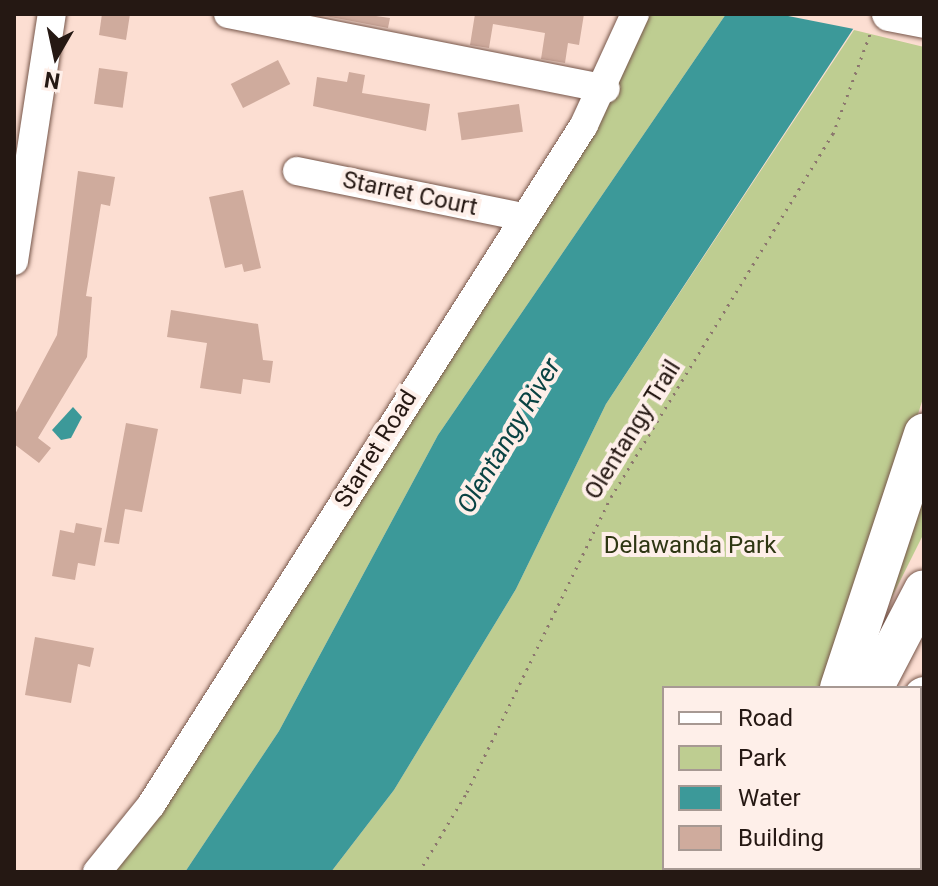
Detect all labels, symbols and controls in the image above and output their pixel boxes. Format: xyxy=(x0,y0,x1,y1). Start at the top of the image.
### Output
north arrow xyxy=(16,16,96,96)
text: N xyxy=(43,67,62,94)
street label: Starret Court xyxy=(340,166,480,222)
water label: Olentangy River xyxy=(451,353,567,519)
street label: Olentangy Trail xyxy=(579,355,687,505)
street label: Starret Road xyxy=(329,385,423,513)
park label: Delawanda Park xyxy=(604,532,776,560)
legend xyxy=(662,686,922,870)
text: Road xyxy=(738,704,793,732)
text: Park xyxy=(738,744,786,772)
text: Water xyxy=(738,784,801,812)
text: Building xyxy=(738,824,824,852)

